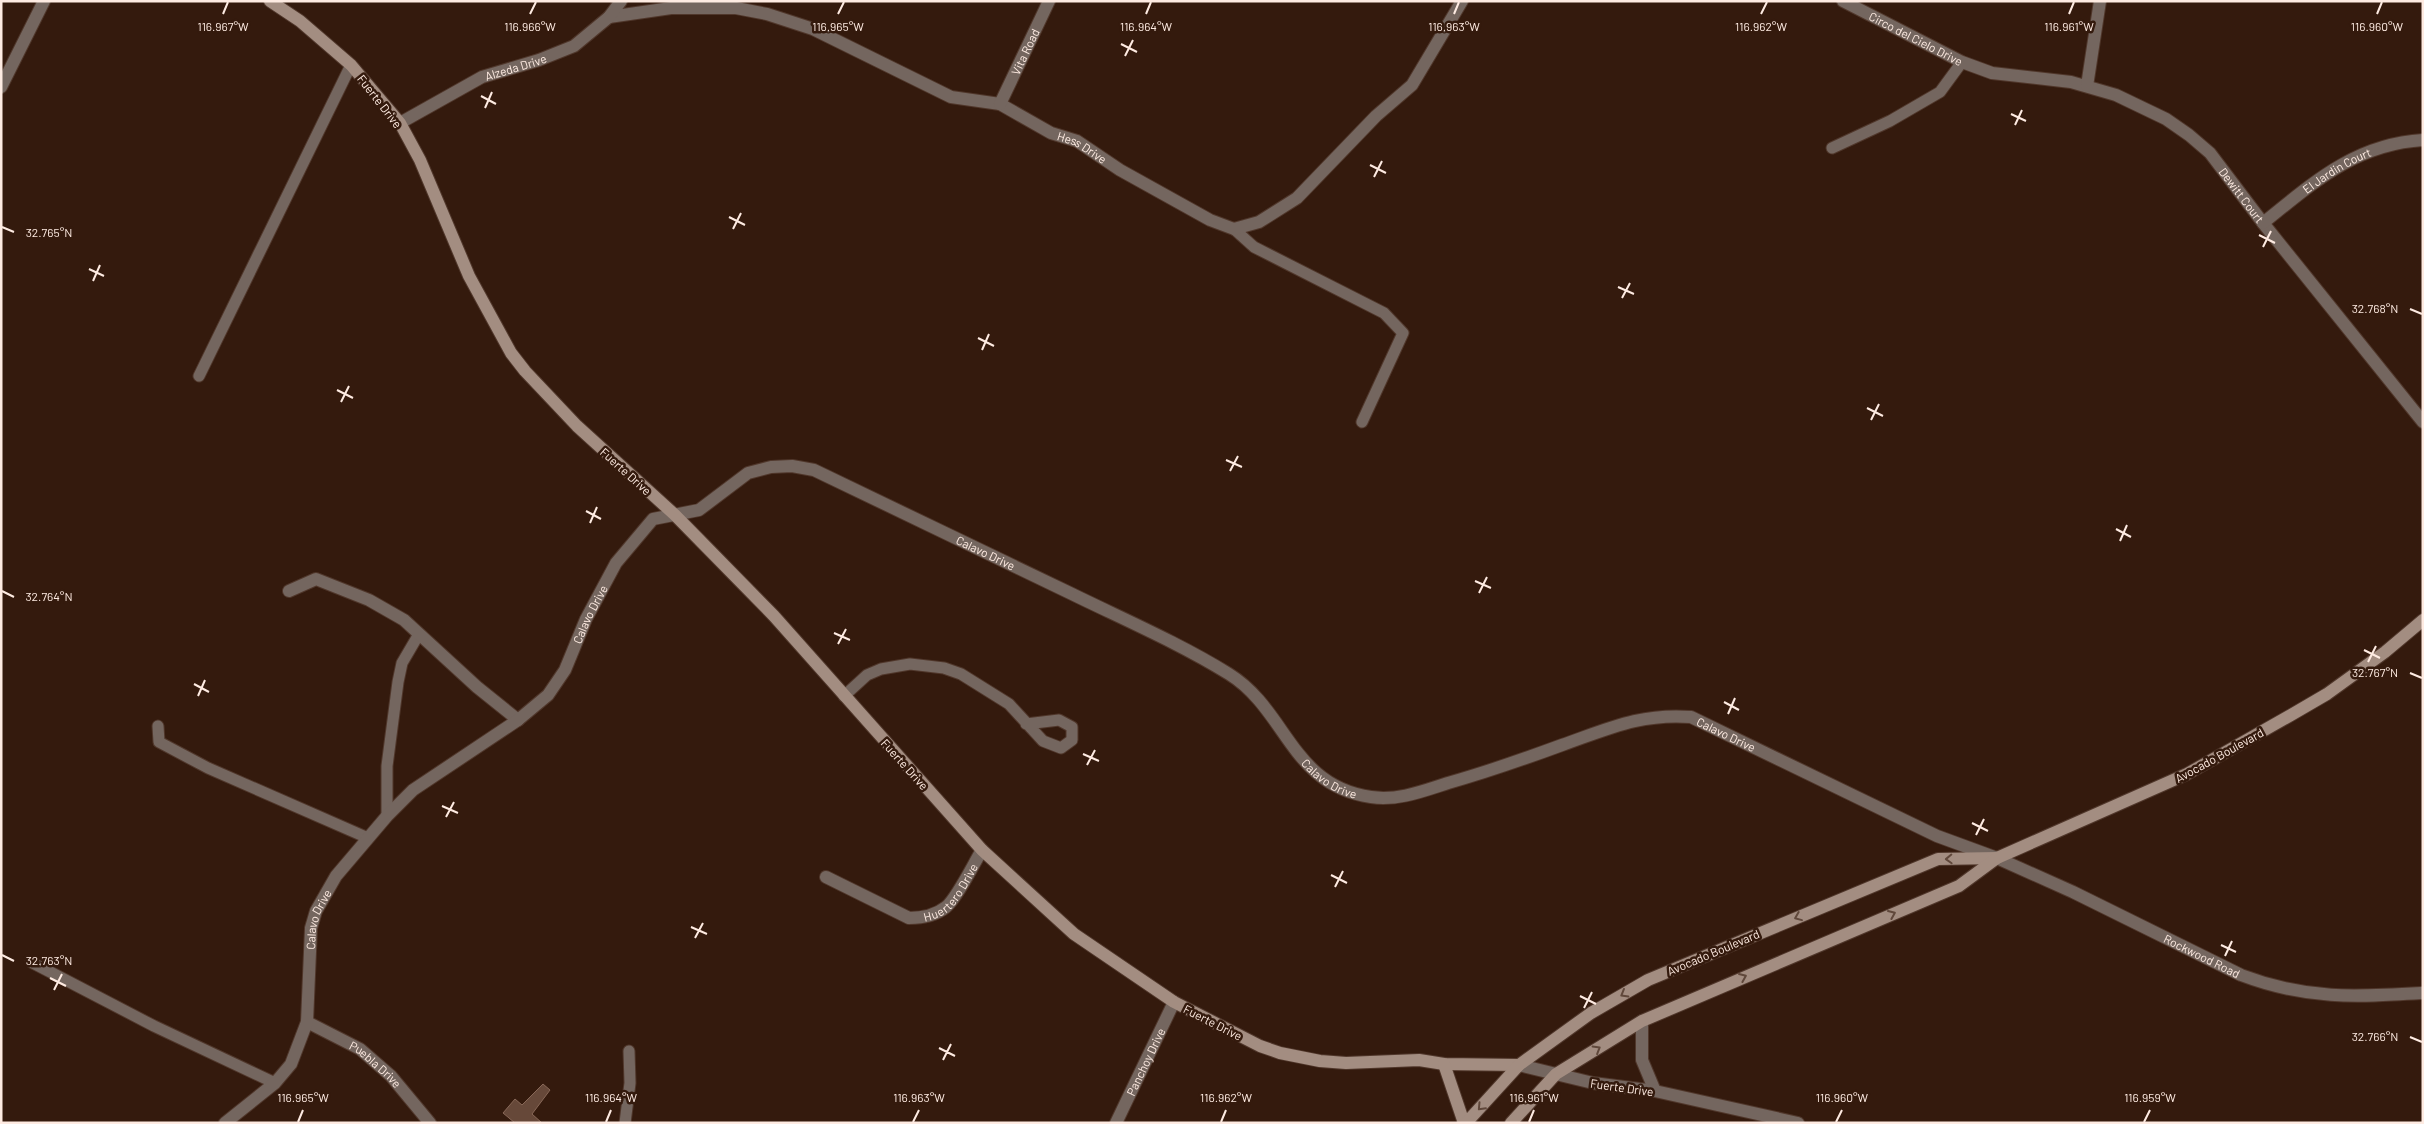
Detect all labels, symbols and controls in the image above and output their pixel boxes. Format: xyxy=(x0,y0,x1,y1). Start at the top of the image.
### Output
street label: Circo del Cielo Drive xyxy=(1867,9,1965,68)
text: 116.967°W xyxy=(197,19,249,33)
text: 116.966°W xyxy=(504,19,556,33)
text: 116.965°W xyxy=(812,19,864,33)
text: 116.964°W xyxy=(1120,19,1173,33)
text: 116.963°W xyxy=(1428,19,1480,33)
text: 116.962°W xyxy=(1735,19,1787,33)
text: 116.961°W xyxy=(2044,19,2094,33)
text: 116.960°W xyxy=(2351,19,2404,33)
street label: Vita Road xyxy=(1008,26,1042,77)
street label: Alzeda Drive xyxy=(483,51,548,83)
street label: Fuerte Drive xyxy=(355,72,405,130)
street label: Hess Drive xyxy=(1056,128,1110,166)
street label: El Jardin Court xyxy=(2300,145,2373,196)
street label: Dewitt Court xyxy=(2216,165,2267,226)
text: 32.765°N xyxy=(26,225,72,239)
text: 32.768°N xyxy=(2352,301,2398,315)
street label: Fuerte Drive xyxy=(598,444,654,498)
street label: Calavo Drive xyxy=(954,532,1017,573)
street label: Calavo Drive xyxy=(570,583,610,645)
text: 32.764°N xyxy=(25,589,73,603)
text: 32.767°N xyxy=(2352,665,2398,679)
street label: Calavo Drive xyxy=(1695,714,1758,754)
street label: Avocado Boulevard xyxy=(2172,725,2266,785)
street label: Fuerte Drive xyxy=(878,736,932,792)
street label: Calavo Drive xyxy=(1299,756,1359,801)
one-way arrow xyxy=(1944,854,1952,864)
street label: Huertero Drive xyxy=(922,861,980,924)
street label: Calavo Drive xyxy=(303,887,334,950)
one-way arrow xyxy=(1888,909,1896,919)
one-way arrow xyxy=(1794,910,1803,921)
street label: Avocado Boulevard xyxy=(1665,926,1761,978)
street label: Rockwood Road xyxy=(2162,931,2242,980)
text: 32.763°N xyxy=(26,953,72,967)
one-way arrow xyxy=(1738,973,1747,984)
one-way arrow xyxy=(1620,987,1629,997)
street label: Fuerte Drive xyxy=(1181,1001,1245,1043)
street label: Panchoy Drive xyxy=(1123,1026,1168,1098)
text: 32.766°N xyxy=(2352,1029,2398,1043)
street label: Puebla Drive xyxy=(347,1038,405,1090)
one-way arrow xyxy=(1592,1045,1601,1055)
street label: Fuerte Drive xyxy=(1589,1076,1655,1098)
text: 116.965°W xyxy=(277,1090,329,1104)
text: 116.964°W xyxy=(585,1090,638,1104)
text: 116.963°W xyxy=(893,1090,945,1104)
text: 116.962°W xyxy=(1200,1090,1252,1104)
text: 116.961°W xyxy=(1509,1090,1559,1104)
text: 116.960°W xyxy=(1816,1090,1869,1104)
text: 116.959°W xyxy=(2124,1090,2176,1104)
one-way arrow xyxy=(1478,1101,1487,1110)

